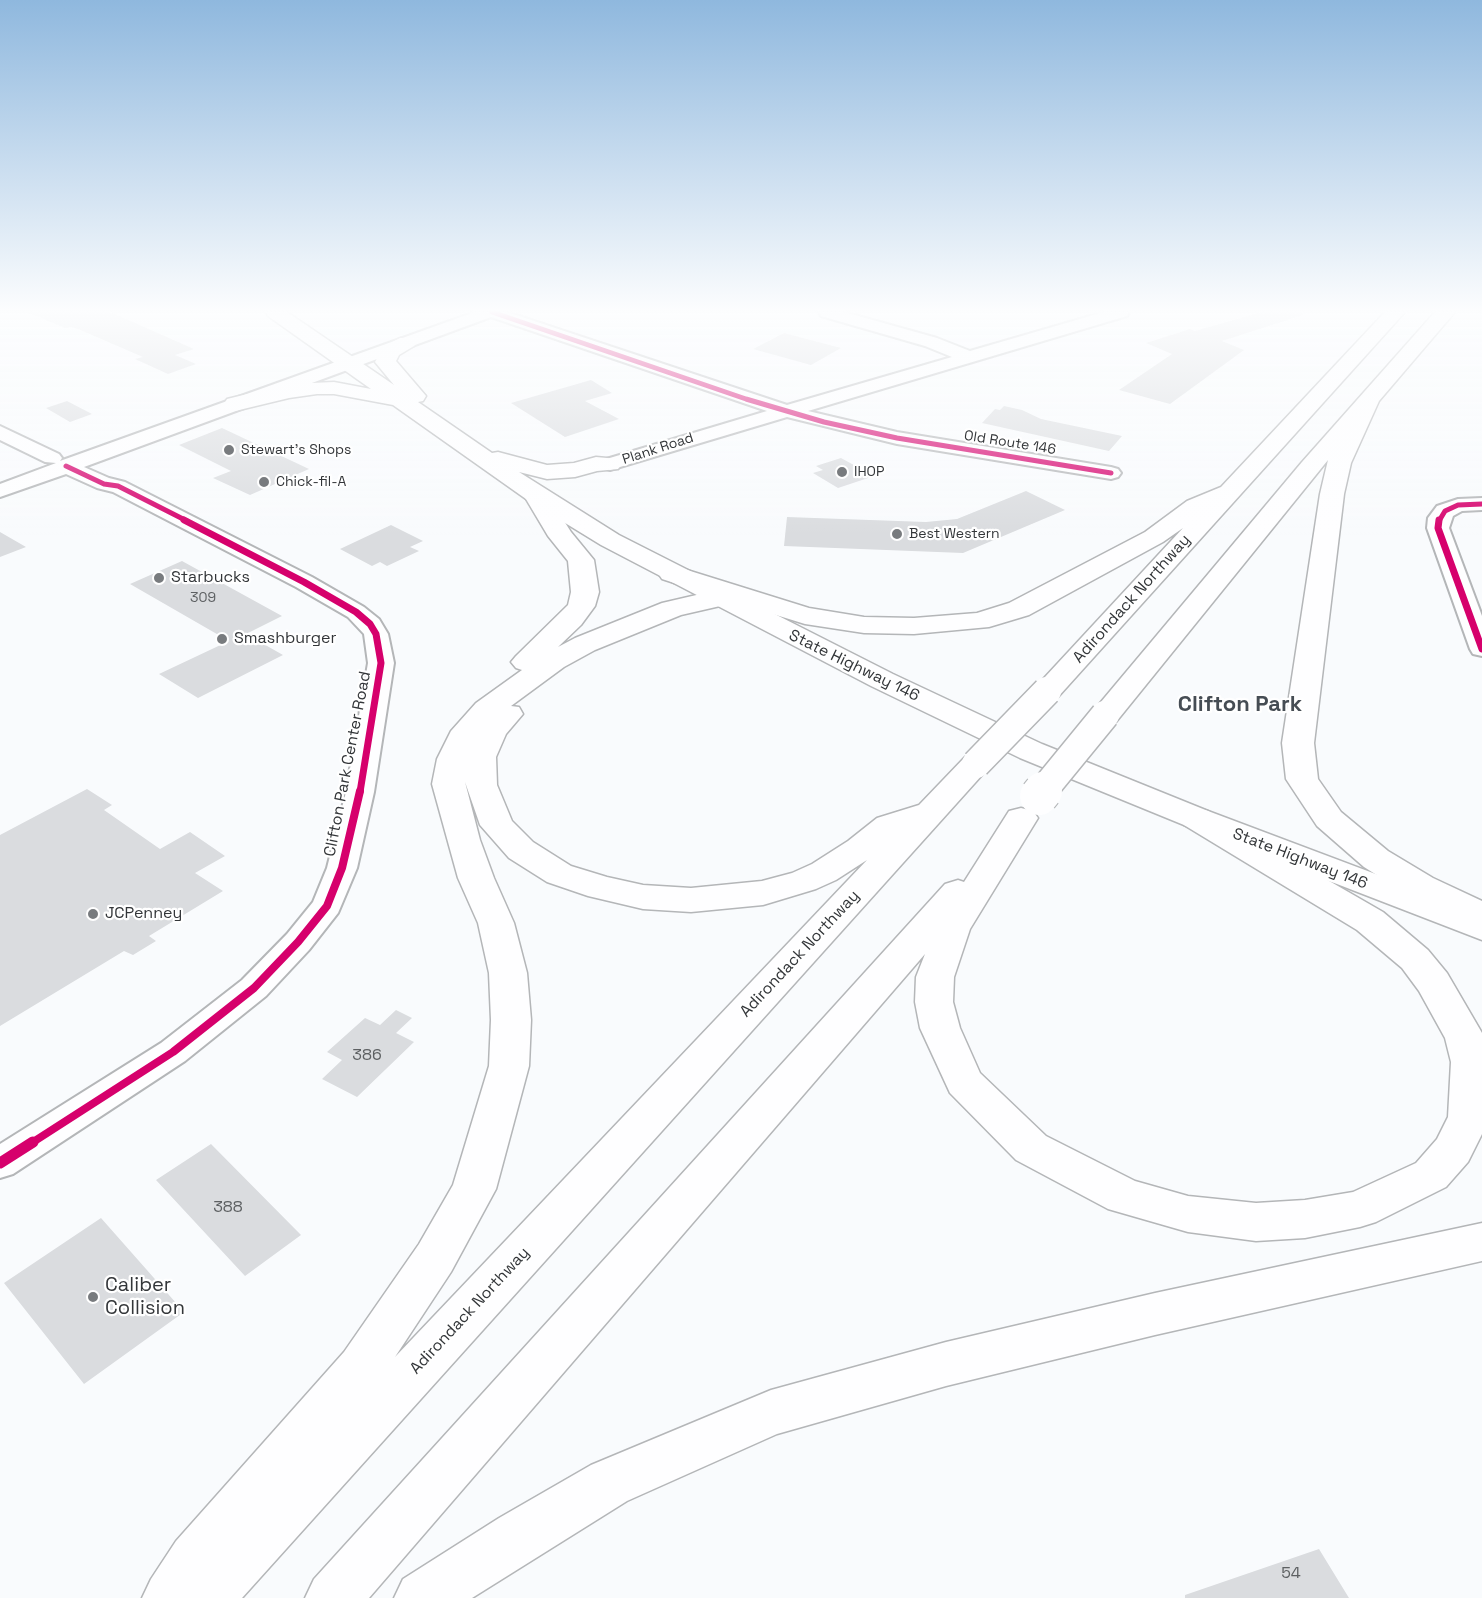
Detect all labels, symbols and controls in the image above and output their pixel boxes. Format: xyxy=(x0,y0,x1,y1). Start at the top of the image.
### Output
street label: Old Route 146 xyxy=(963,427,1057,459)
street label: Plank Road xyxy=(620,430,696,468)
place label: Stewart's Shops xyxy=(241,442,351,458)
marker: Stewart's Shops xyxy=(222,443,236,457)
place label: IHOP xyxy=(854,464,884,480)
marker: IHOP xyxy=(835,465,849,479)
place label: Chick-fil-A xyxy=(276,474,346,490)
marker: Chick-fil-A xyxy=(257,475,271,489)
place label: Best Western xyxy=(909,526,1000,542)
marker: Best Western xyxy=(890,527,904,541)
street label: Adirondack Northway xyxy=(1069,531,1195,667)
place label: Starbucks xyxy=(171,568,250,588)
marker: Starbucks xyxy=(152,571,166,585)
house number: 309 xyxy=(190,590,216,606)
street label: State Highway 146 xyxy=(786,626,922,706)
place label: Smashburger xyxy=(234,629,337,649)
marker: Smashburger xyxy=(215,632,229,646)
street label: Clifton Park Center Road xyxy=(321,670,375,858)
district label: Clifton Park xyxy=(1178,692,1302,718)
street label: State Highway 146 xyxy=(1230,824,1370,894)
street label: Adirondack Northway xyxy=(736,887,864,1021)
place label: JCPenney xyxy=(105,904,182,924)
marker: JCPenney xyxy=(86,907,100,921)
house number: 386 xyxy=(352,1046,382,1066)
house number: 388 xyxy=(213,1198,243,1218)
street label: Adirondack Northway xyxy=(406,1244,534,1378)
place label: Caliber Collision xyxy=(105,1274,185,1321)
marker: Caliber Collision xyxy=(86,1290,100,1304)
house number: 54 xyxy=(1281,1564,1301,1584)

